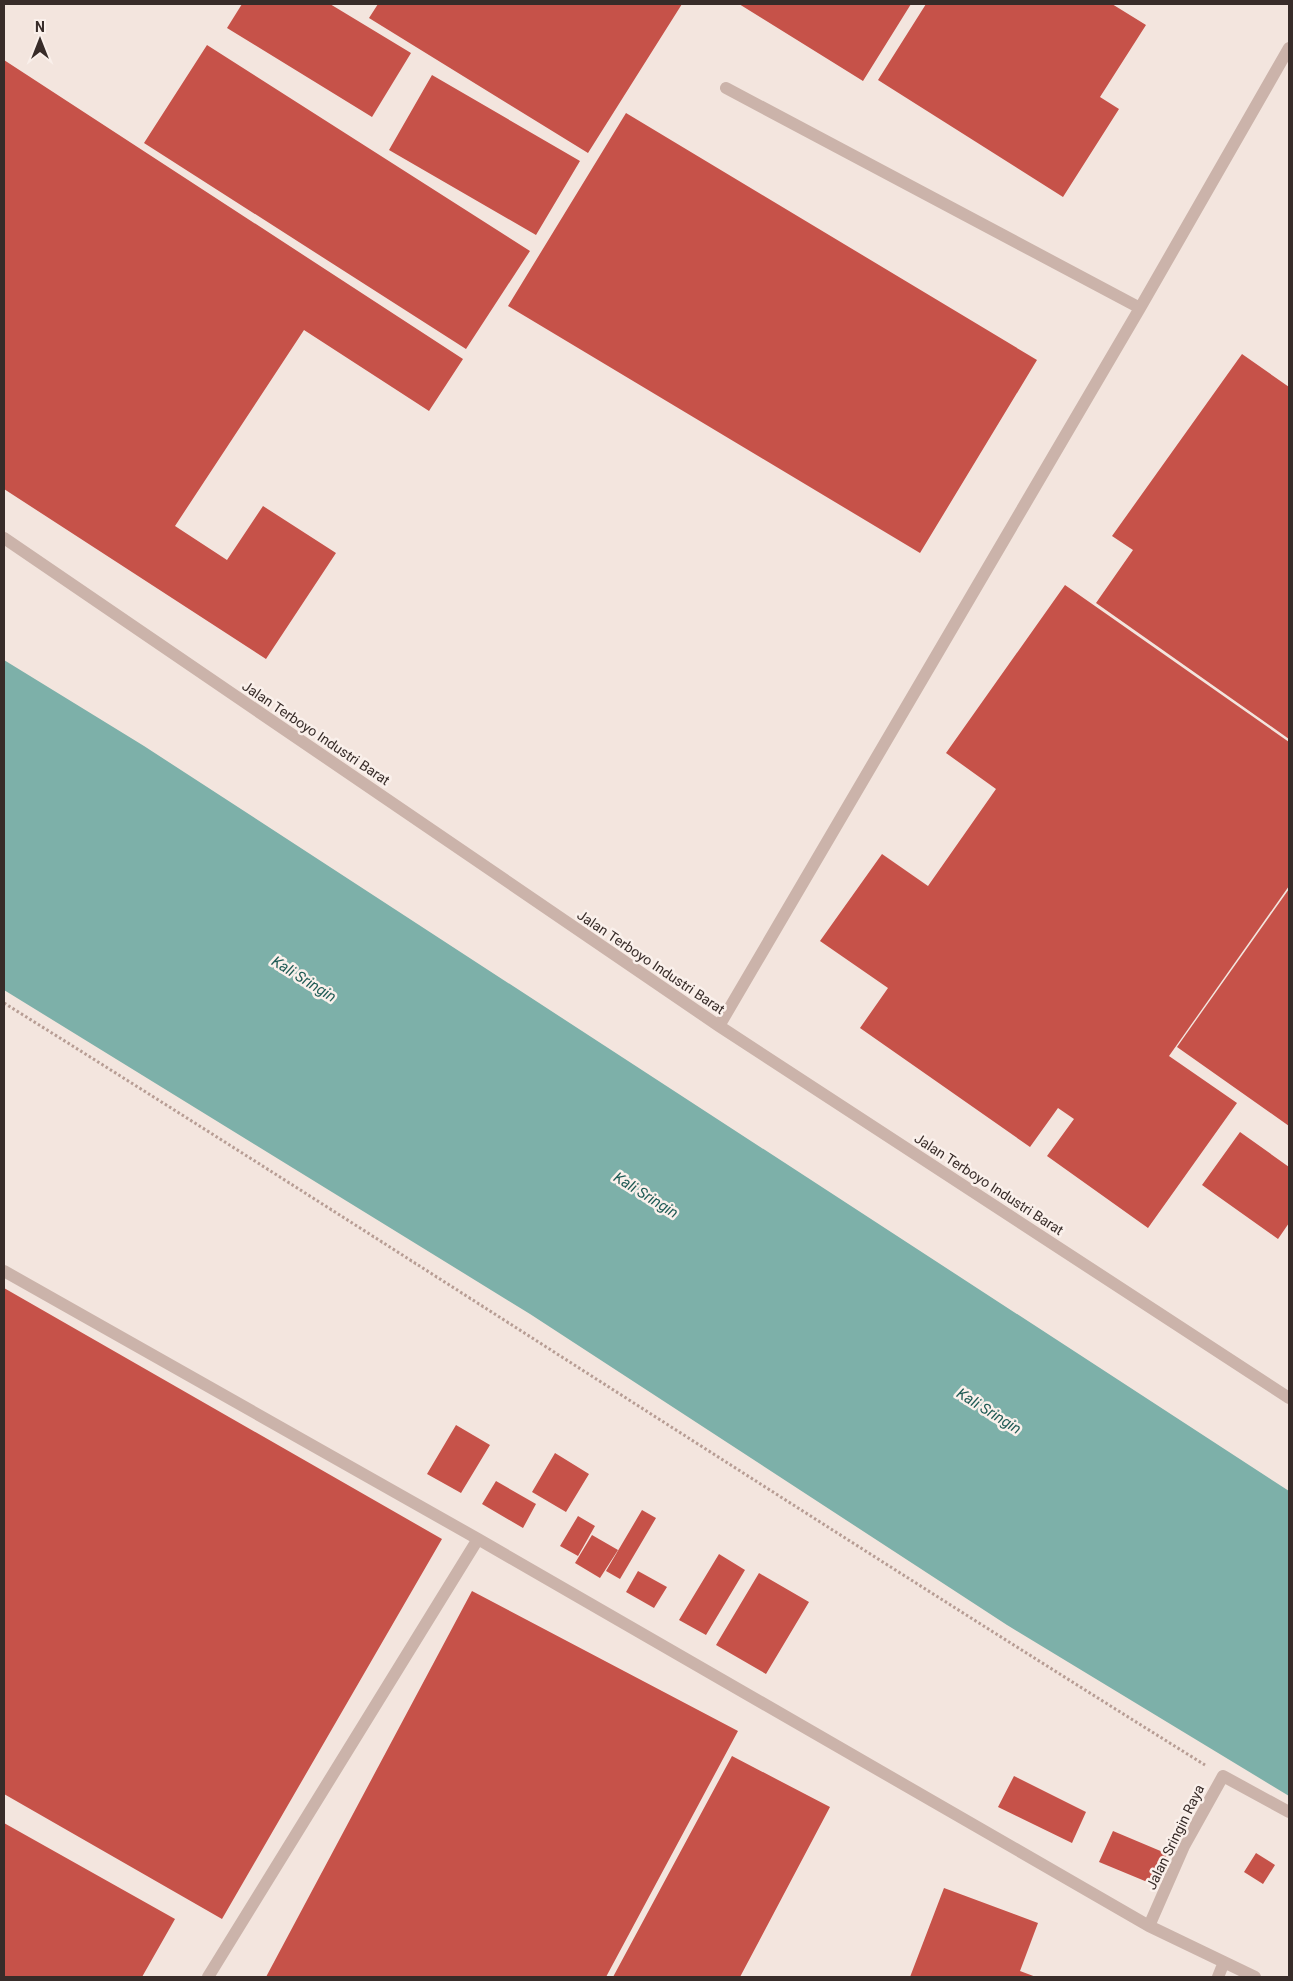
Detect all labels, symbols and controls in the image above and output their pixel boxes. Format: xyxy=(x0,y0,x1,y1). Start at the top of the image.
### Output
north arrow xyxy=(15,15,65,65)
text: N xyxy=(35,19,45,35)
street label: Jalan Terboyo Industri Barat xyxy=(239,678,393,789)
street label: Jalan Terboyo Industri Barat xyxy=(574,907,728,1018)
water label: Kali Sringin xyxy=(268,952,340,1006)
street label: Jalan Terboyo Industri Barat xyxy=(911,1130,1067,1238)
water label: Kali Sringin xyxy=(610,1168,682,1222)
water label: Kali Sringin xyxy=(953,1384,1025,1438)
street label: Jalan Sringin Raya xyxy=(1143,1782,1207,1892)

